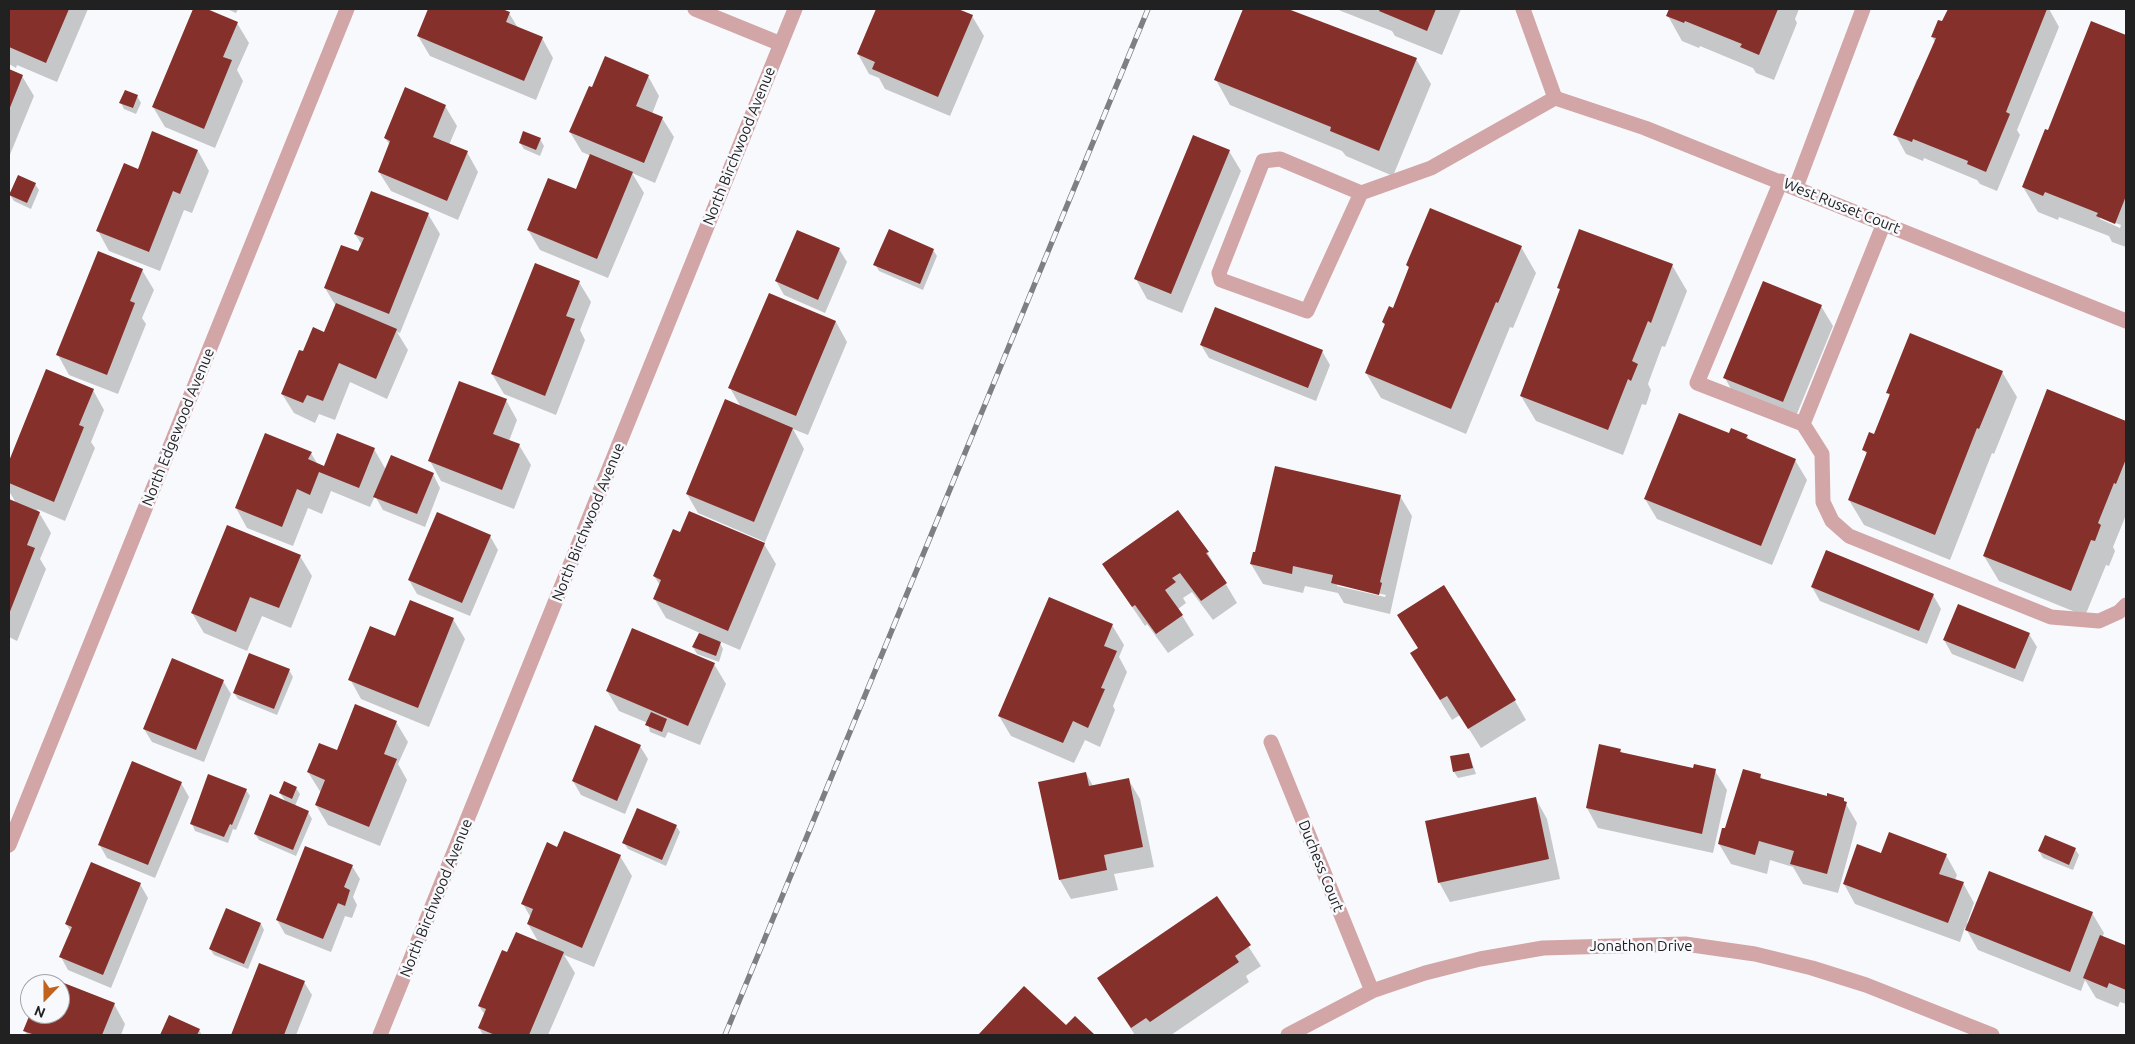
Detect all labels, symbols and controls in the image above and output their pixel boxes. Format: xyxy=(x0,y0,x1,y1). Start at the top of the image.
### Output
street label: North Birchwood Avenue xyxy=(699,64,779,228)
street label: West Russet Court xyxy=(1781,174,1903,238)
street label: North Edgewood Avenue xyxy=(138,345,218,509)
street label: North Birchwood Avenue xyxy=(548,440,628,604)
street label: North Birchwood Avenue xyxy=(396,816,476,980)
street label: Duchess Court xyxy=(1294,817,1348,915)
street label: Jonathon Drive xyxy=(1589,937,1693,955)
north arrow xyxy=(20,974,70,1024)
text: N xyxy=(32,1003,48,1021)

